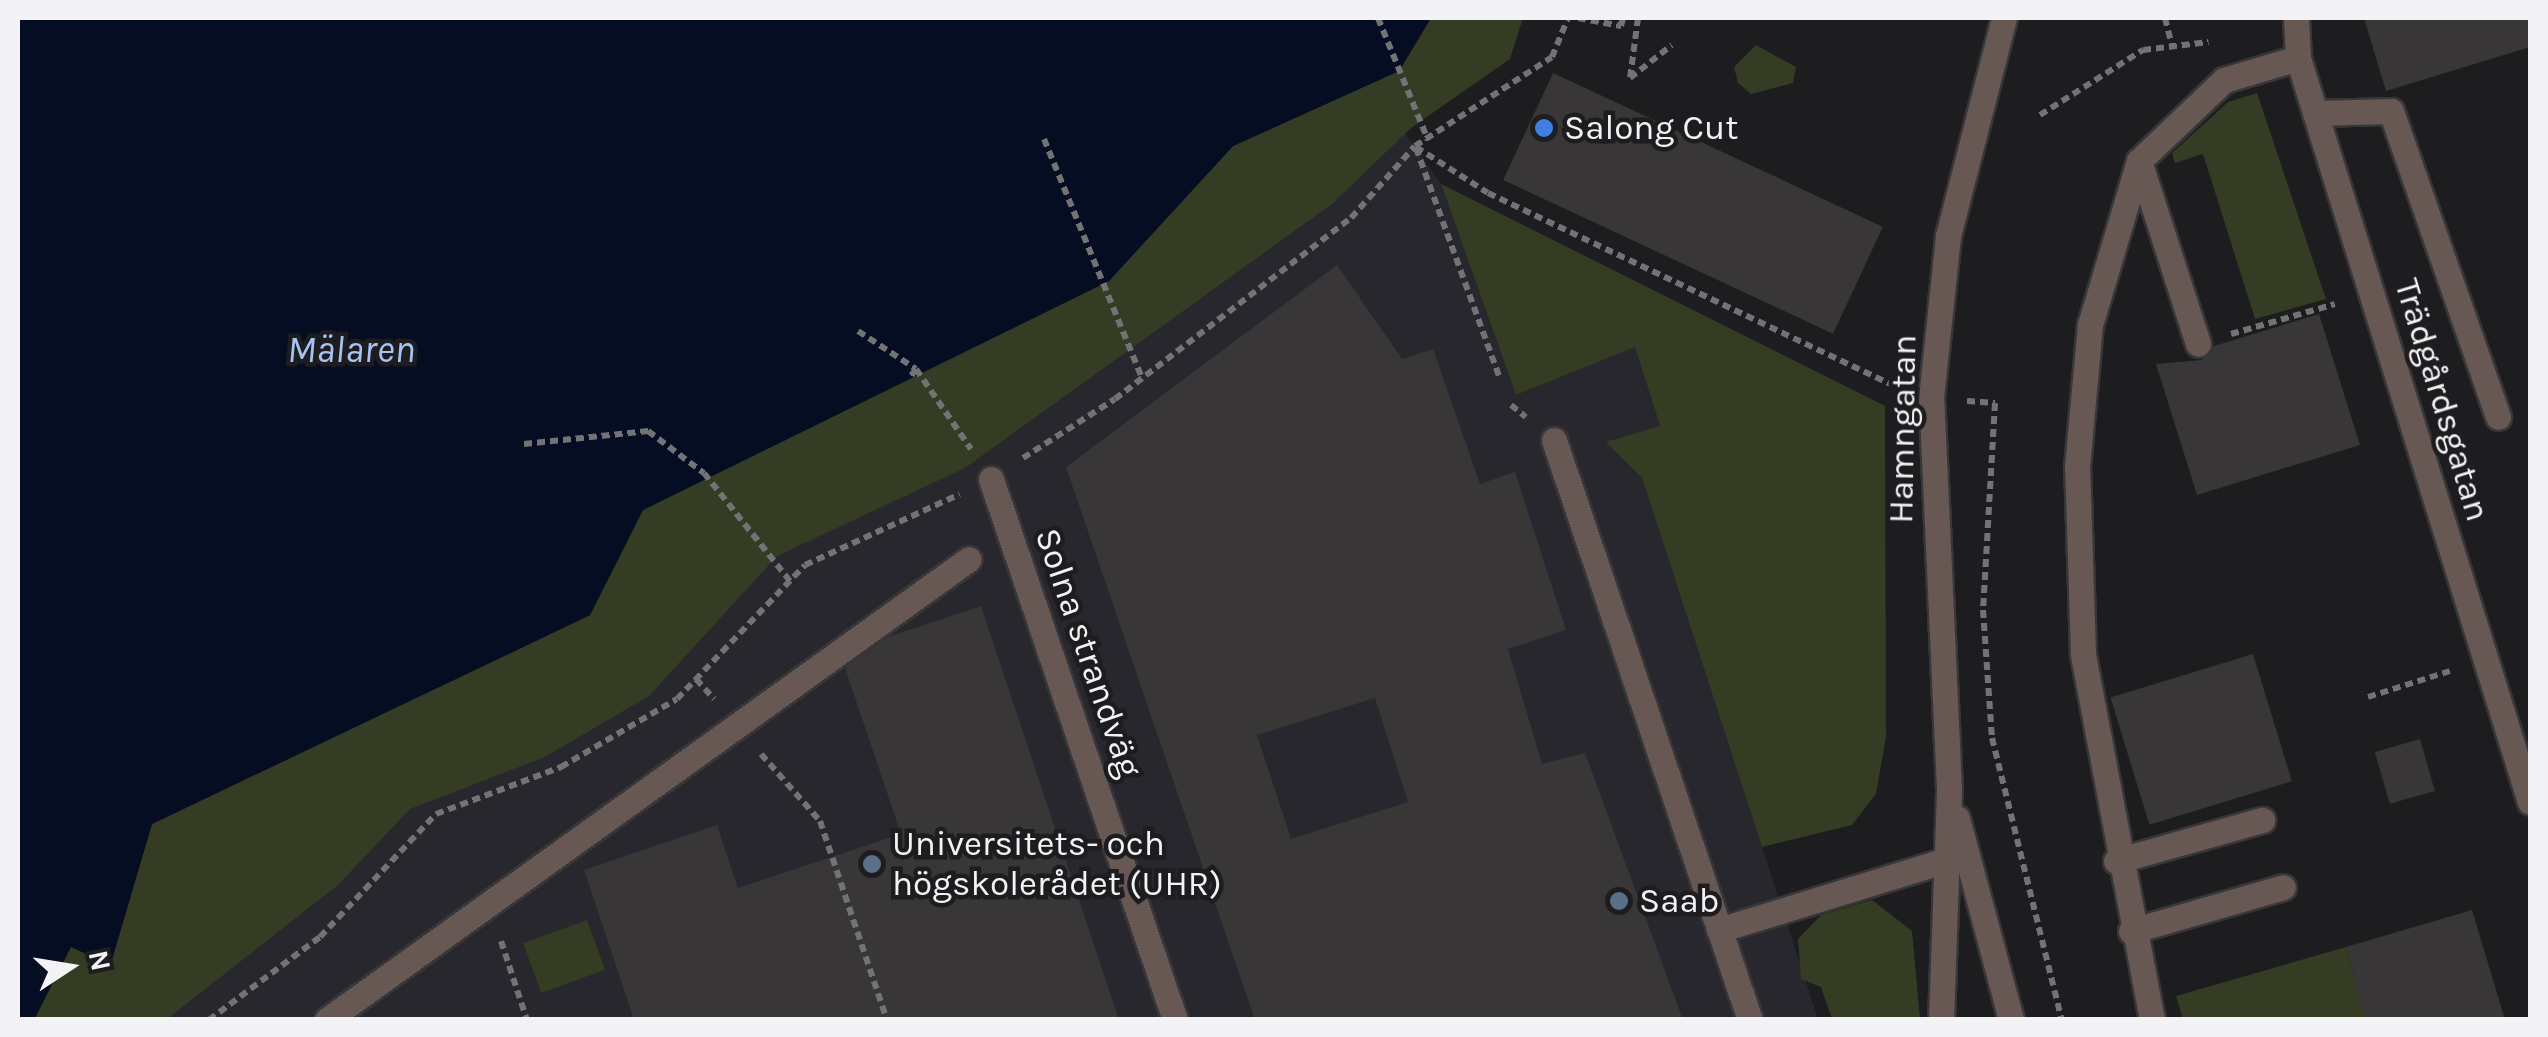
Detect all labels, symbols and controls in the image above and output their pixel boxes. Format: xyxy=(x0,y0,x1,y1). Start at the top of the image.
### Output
place label: Salong Cut xyxy=(1564,107,1738,149)
marker: Salong Cut xyxy=(1533,117,1555,139)
street label: Trädgårdsgatan xyxy=(2385,274,2499,526)
water label: Mälaren xyxy=(287,327,415,373)
street label: Hamngatan xyxy=(1880,334,1926,524)
street label: Solna strandväg xyxy=(1026,523,1150,783)
place label: Universitets- och högskolerådet (UHR) xyxy=(892,823,1222,905)
marker: Universitets- och högskolerådet (UHR) xyxy=(861,853,883,875)
place label: Saab xyxy=(1639,880,1719,922)
marker: Saab xyxy=(1608,890,1630,912)
north arrow xyxy=(20,917,120,1017)
text: N xyxy=(82,947,118,974)

